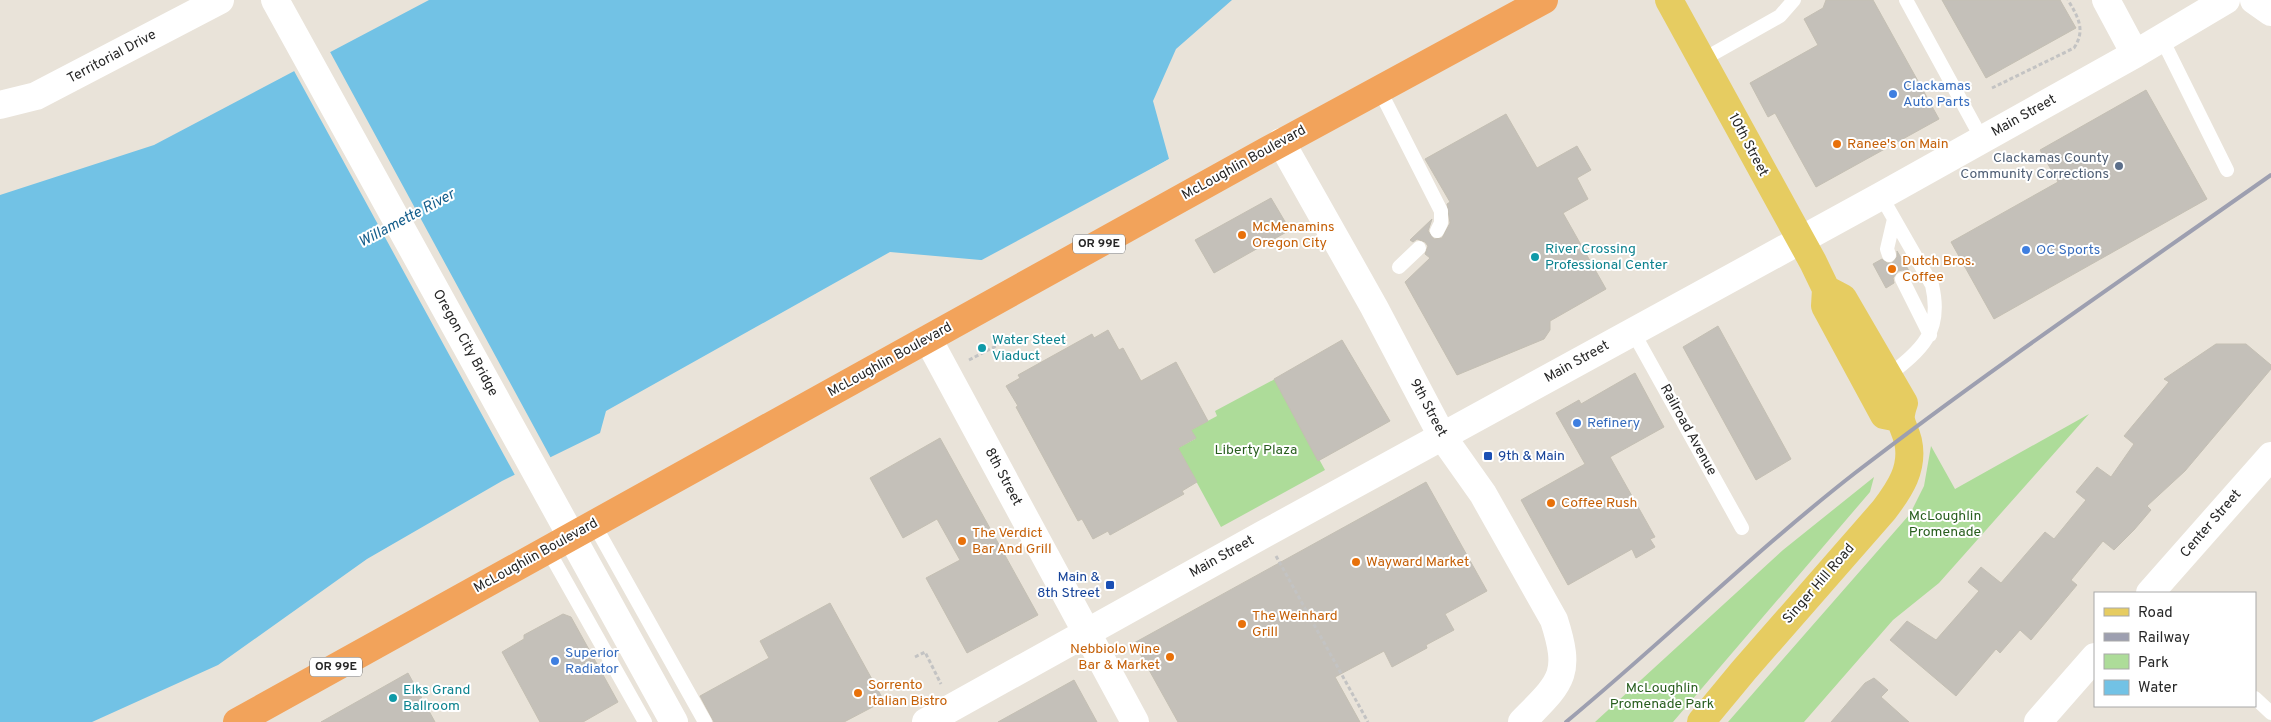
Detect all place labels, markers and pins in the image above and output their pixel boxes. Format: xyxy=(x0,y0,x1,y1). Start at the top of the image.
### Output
place label: Clackamas Auto Parts xyxy=(1903,78,1971,111)
marker: Clackamas Auto Parts xyxy=(1887,88,1899,100)
place label: Ranee's on Main xyxy=(1847,136,1949,153)
marker: Ranee's on Main xyxy=(1831,138,1843,150)
place label: Clackamas County Community Corrections xyxy=(1960,150,2109,183)
marker: Clackamas County Community Corrections xyxy=(2113,160,2125,172)
place label: McMenamins Oregon City xyxy=(1252,219,1335,252)
marker: McMenamins Oregon City xyxy=(1236,229,1248,241)
place label: River Crossing Professional Center xyxy=(1545,241,1668,274)
place label: OC Sports xyxy=(2036,242,2100,259)
marker: OC Sports xyxy=(2020,244,2032,256)
marker: River Crossing Professional Center xyxy=(1529,251,1541,263)
place label: Dutch Bros. Coffee xyxy=(1902,253,1974,286)
marker: Dutch Bros. Coffee xyxy=(1886,263,1898,275)
place label: Water Steet Viaduct xyxy=(992,332,1066,365)
marker: Water Steet Viaduct xyxy=(976,342,988,354)
place label: Refinery xyxy=(1587,415,1640,432)
marker: Refinery xyxy=(1571,417,1583,429)
place label: 9th & Main xyxy=(1498,448,1565,465)
marker: 9th & Main xyxy=(1482,450,1494,462)
place label: Coffee Rush xyxy=(1561,495,1637,512)
marker: Coffee Rush xyxy=(1545,497,1557,509)
place label: The Verdict Bar And Grill xyxy=(972,525,1052,558)
marker: The Verdict Bar And Grill xyxy=(956,535,968,547)
place label: Wayward Market xyxy=(1366,554,1469,571)
marker: Wayward Market xyxy=(1350,556,1362,568)
place label: Main & 8th Street xyxy=(1037,569,1101,602)
marker: Main & 8th Street xyxy=(1104,579,1116,591)
place label: The Weinhard Grill xyxy=(1252,608,1338,641)
marker: The Weinhard Grill xyxy=(1236,618,1248,630)
place label: Nebbiolo Wine Bar & Market xyxy=(1070,641,1160,674)
place label: Superior Radiator xyxy=(565,645,620,678)
marker: Nebbiolo Wine Bar & Market xyxy=(1164,651,1176,663)
marker: Superior Radiator xyxy=(549,655,561,667)
place label: Sorrento Italian Bistro xyxy=(868,677,947,710)
place label: Elks Grand Ballroom xyxy=(403,682,470,715)
marker: Sorrento Italian Bistro xyxy=(852,687,864,699)
marker: Elks Grand Ballroom xyxy=(387,692,399,704)

